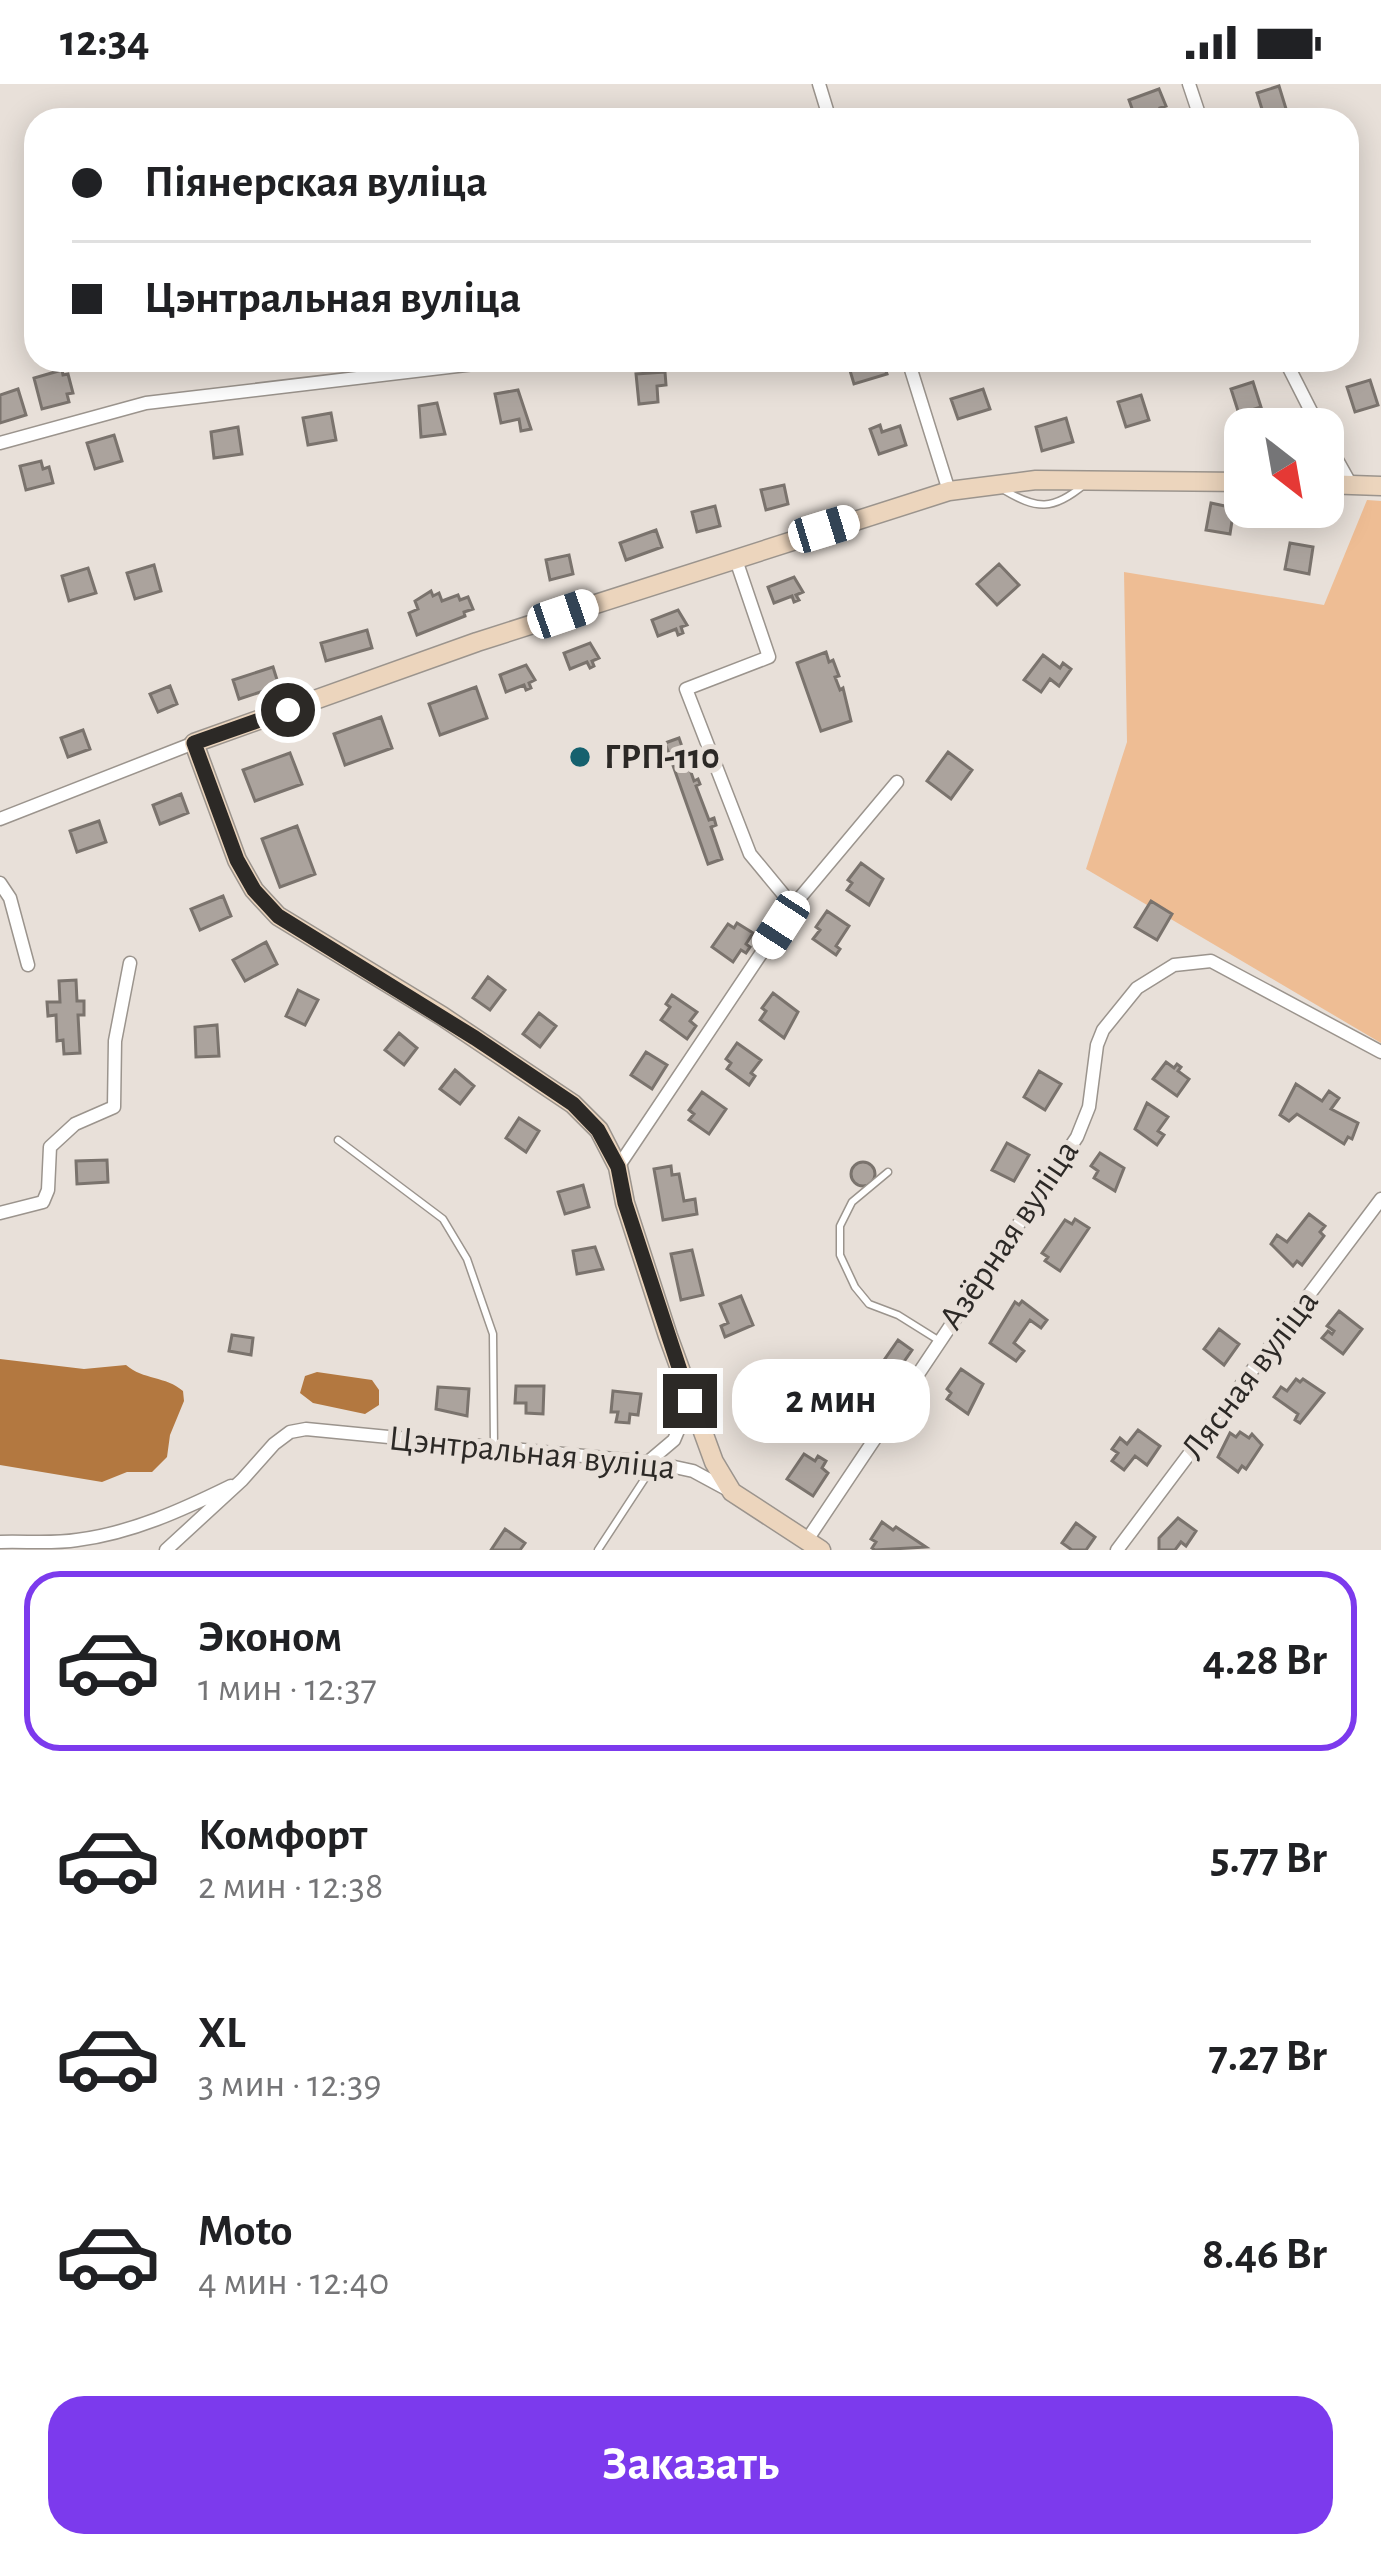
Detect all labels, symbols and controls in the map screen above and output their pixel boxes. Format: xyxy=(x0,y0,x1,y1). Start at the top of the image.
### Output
text: 12:34 xyxy=(60,19,150,64)
text: Піянерская вуліца xyxy=(144,160,488,205)
text: Цэнтральная вуліца xyxy=(144,276,521,321)
north arrow xyxy=(1224,408,1344,528)
map controls xyxy=(1224,408,1344,528)
car xyxy=(784,501,864,557)
car xyxy=(523,585,603,643)
route start xyxy=(261,683,315,737)
place label: ГРП-110 xyxy=(604,739,720,775)
marker: ГРП-110 xyxy=(567,744,593,770)
car xyxy=(746,885,816,965)
street label: Азёрная вуліца xyxy=(933,1134,1085,1336)
street label: Лясная вуліца xyxy=(1175,1283,1325,1467)
callout: 2 мин xyxy=(732,1359,930,1443)
route end xyxy=(663,1374,717,1428)
text: 2 мин xyxy=(785,1381,877,1420)
street label: Цэнтральная вуліца xyxy=(387,1420,677,1486)
icon: car xyxy=(54,1607,162,1715)
text: Эконом xyxy=(198,1615,342,1660)
text: 4.28 Br xyxy=(1202,1638,1327,1683)
text: 1 мин · 12:37 xyxy=(198,1669,377,1708)
icon: car xyxy=(54,1805,162,1913)
text: Комфорт xyxy=(198,1813,367,1858)
text: 5.77 Br xyxy=(1210,1836,1327,1881)
text: 2 мин · 12:38 xyxy=(198,1867,383,1906)
icon: car xyxy=(54,2003,162,2111)
text: XL xyxy=(198,2011,246,2056)
text: 7.27 Br xyxy=(1208,2034,1327,2079)
text: 3 мин · 12:39 xyxy=(198,2065,382,2104)
icon: car xyxy=(54,2201,162,2309)
text: Moto xyxy=(198,2209,293,2254)
text: 8.46 Br xyxy=(1202,2232,1327,2277)
text: 4 мин · 12:40 xyxy=(198,2263,389,2302)
button: Заказать xyxy=(48,2396,1333,2534)

